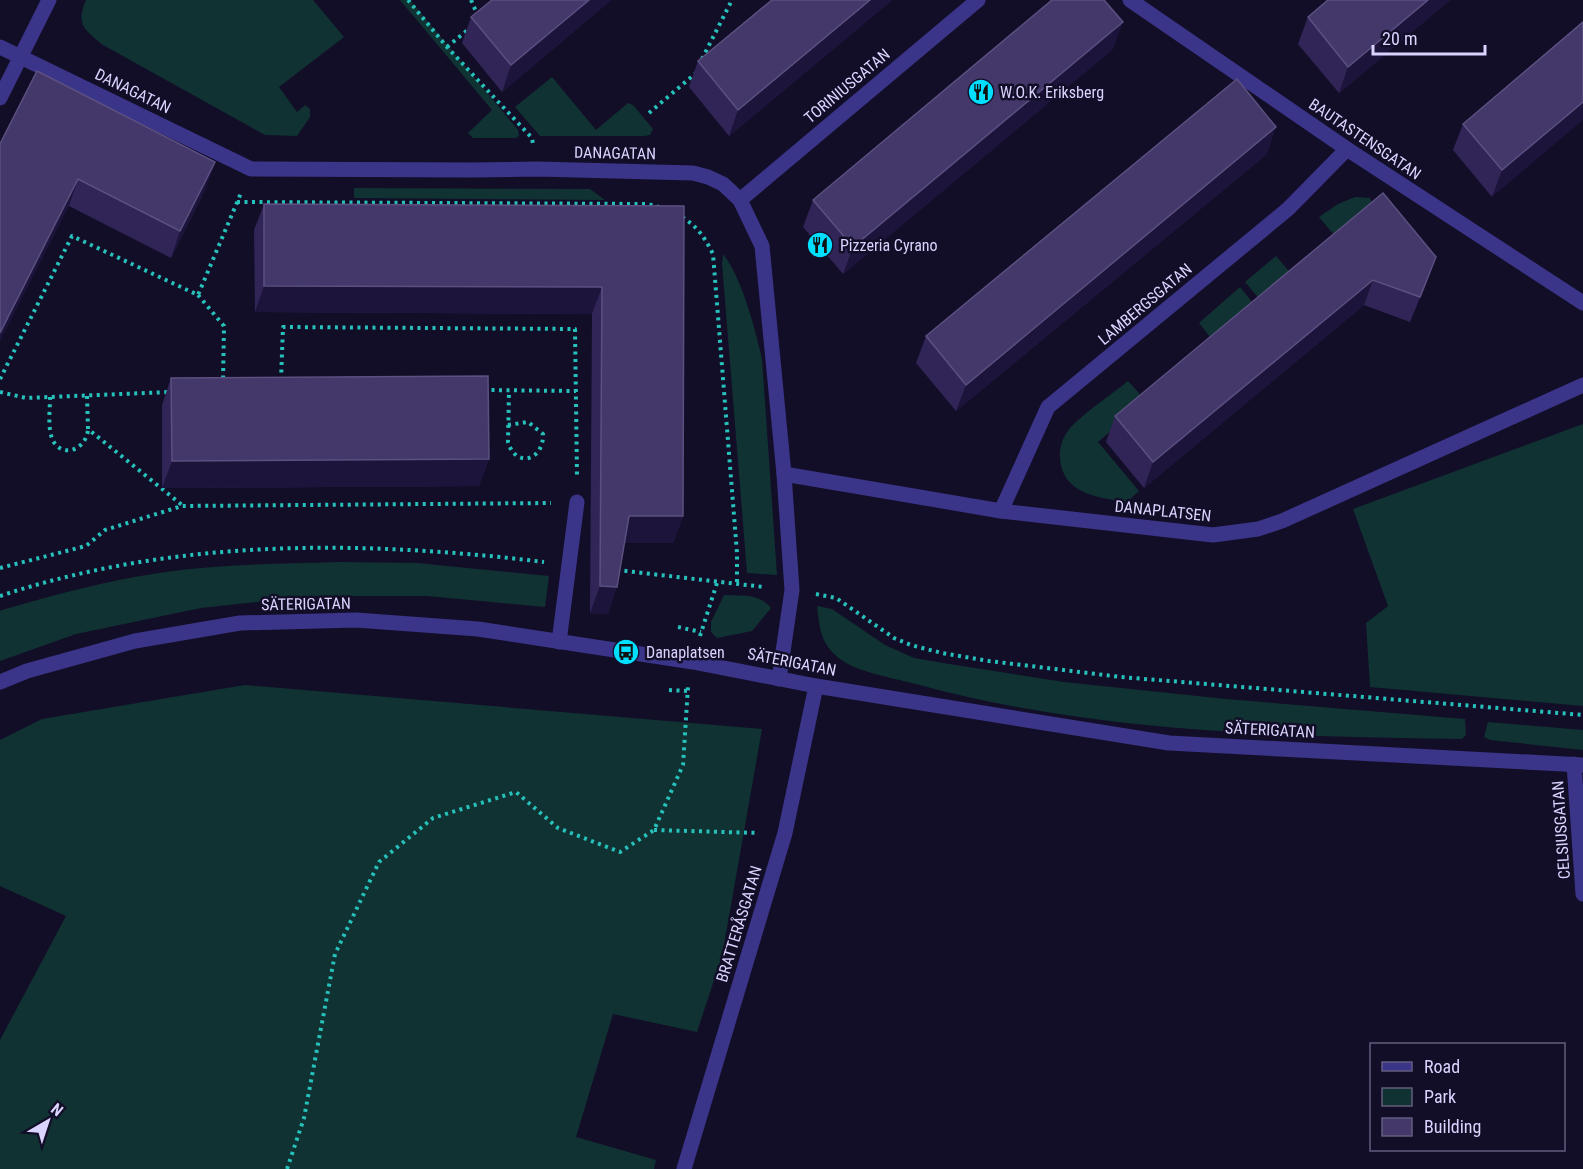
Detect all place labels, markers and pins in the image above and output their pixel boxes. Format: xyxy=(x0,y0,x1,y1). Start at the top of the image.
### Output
restaurant icon: W.O.K. Eriksberg xyxy=(966,77,996,107)
place label: W.O.K. Eriksberg xyxy=(1000,83,1104,102)
restaurant icon: Pizzeria Cyrano xyxy=(805,230,835,260)
place label: Pizzeria Cyrano xyxy=(840,236,938,255)
bus stop icon: Danaplatsen xyxy=(611,637,641,667)
place label: Danaplatsen xyxy=(646,643,725,662)

